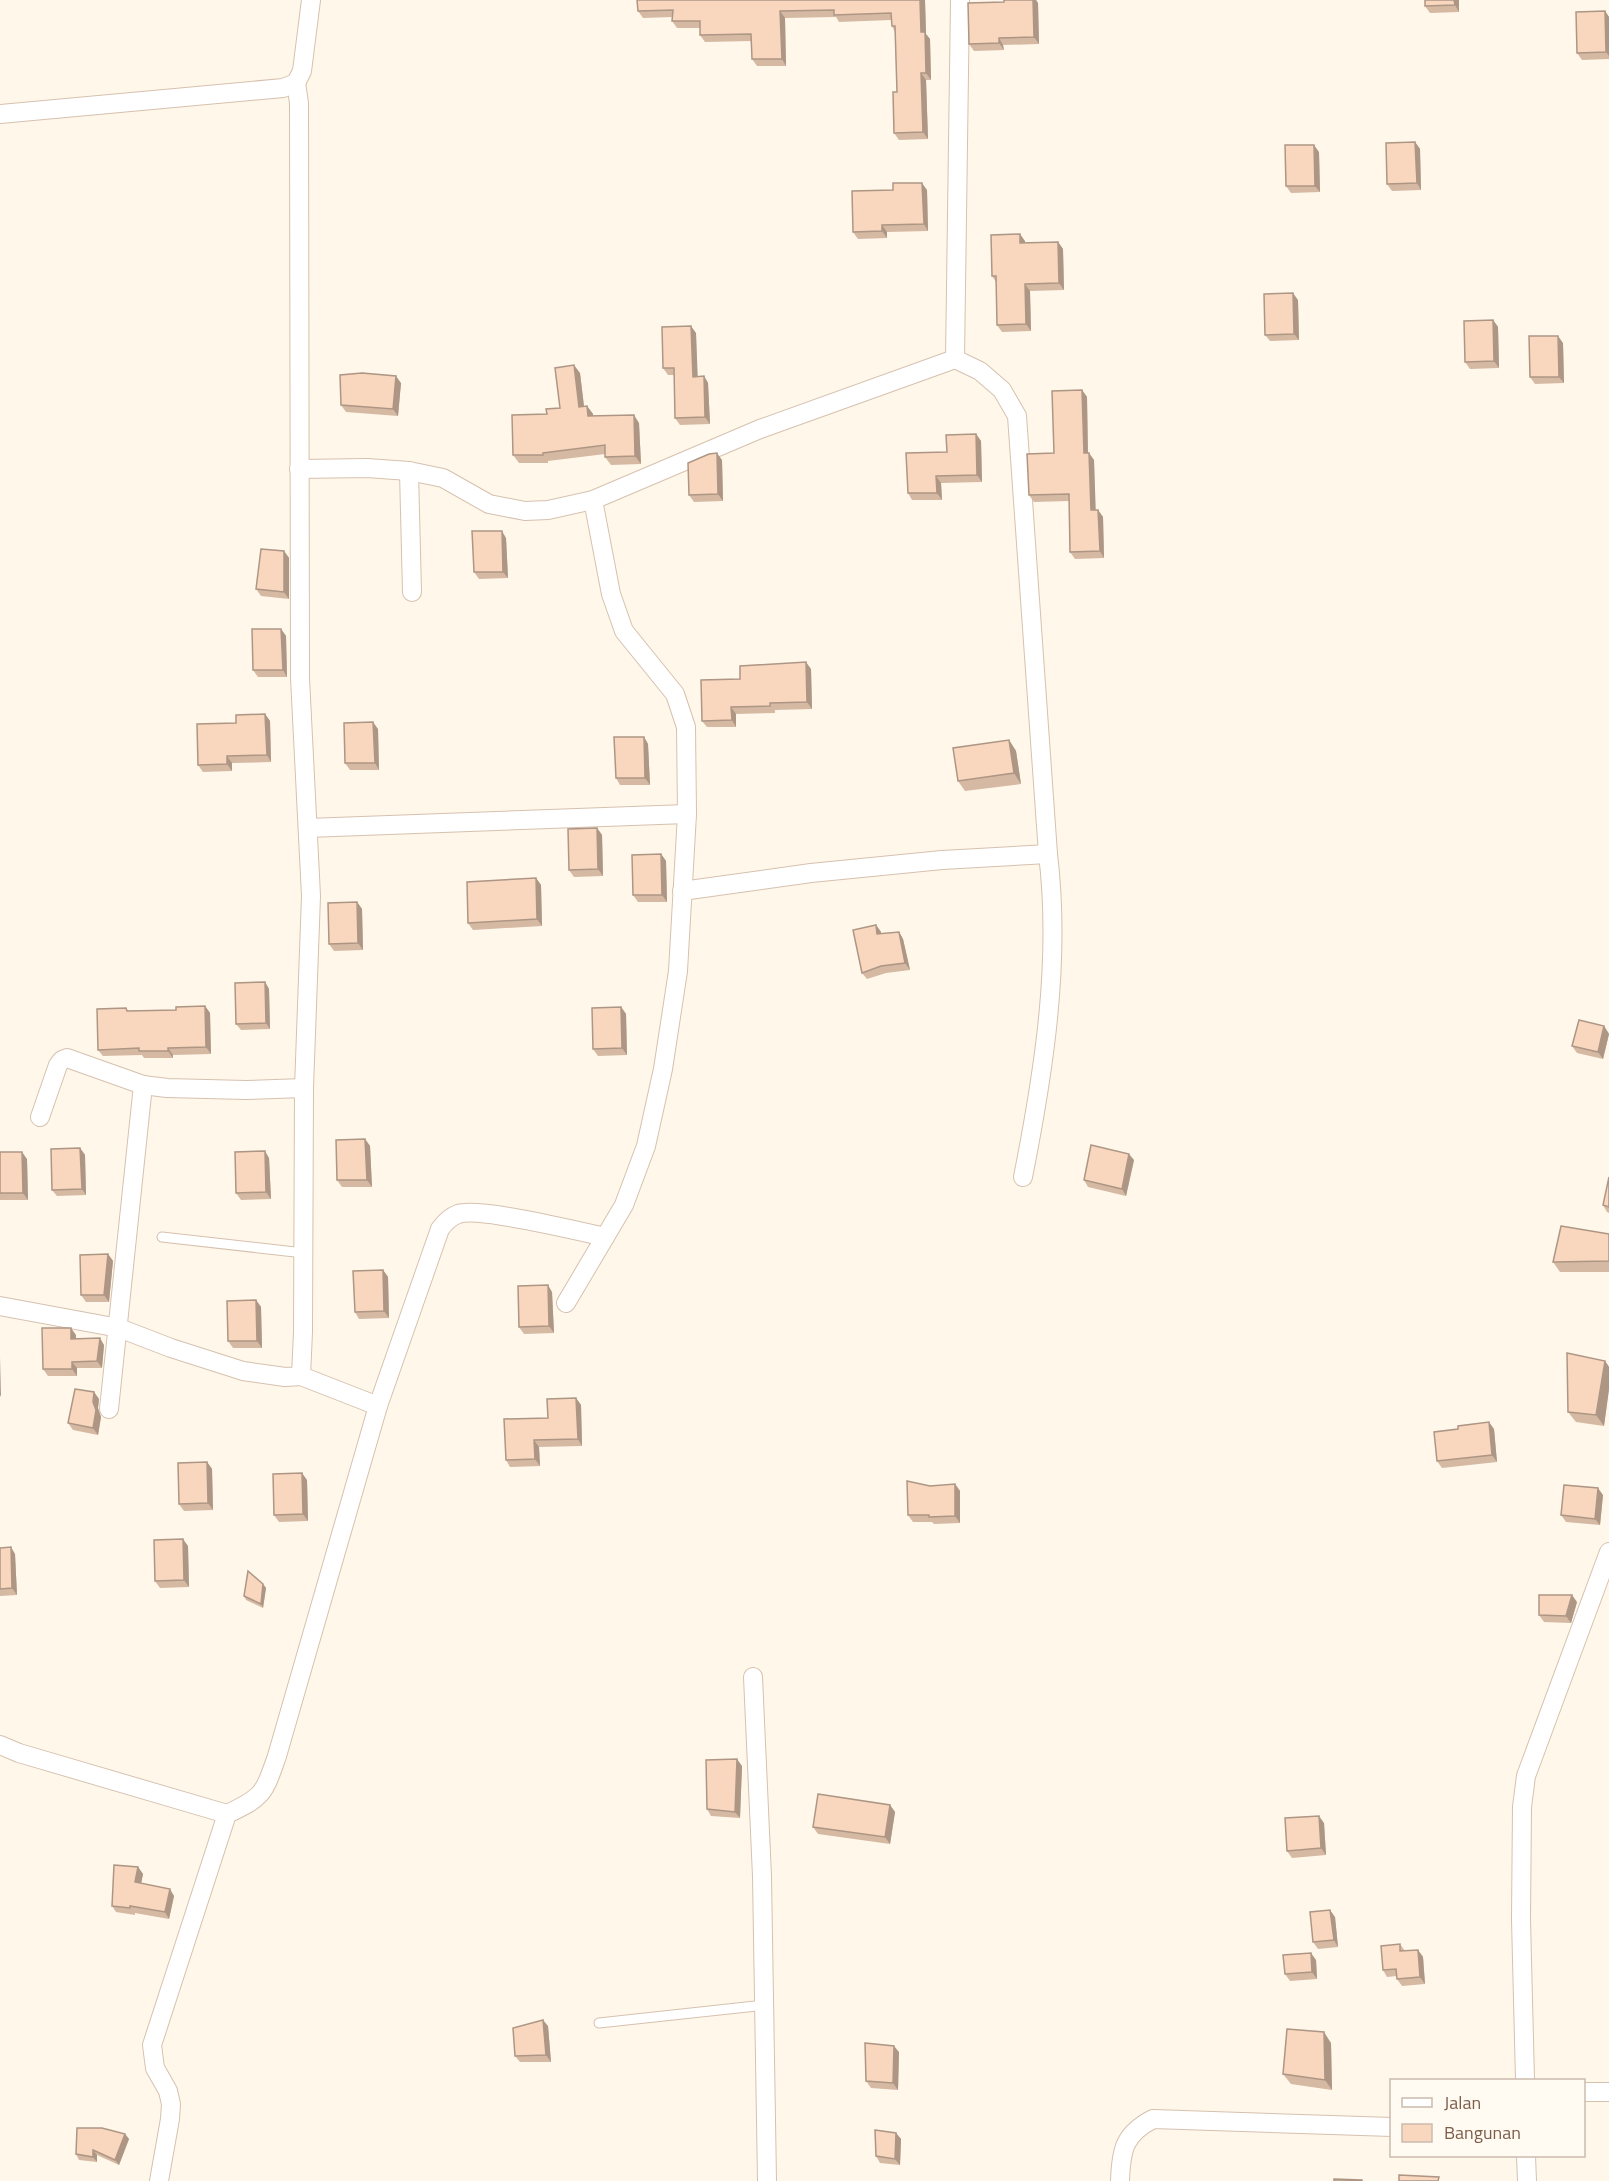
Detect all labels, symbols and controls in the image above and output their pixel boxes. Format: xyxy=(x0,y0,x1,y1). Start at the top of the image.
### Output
legend xyxy=(1390,2079,1585,2157)
text: Jalan xyxy=(1444,2089,1481,2116)
text: Bangunan xyxy=(1444,2119,1521,2146)

